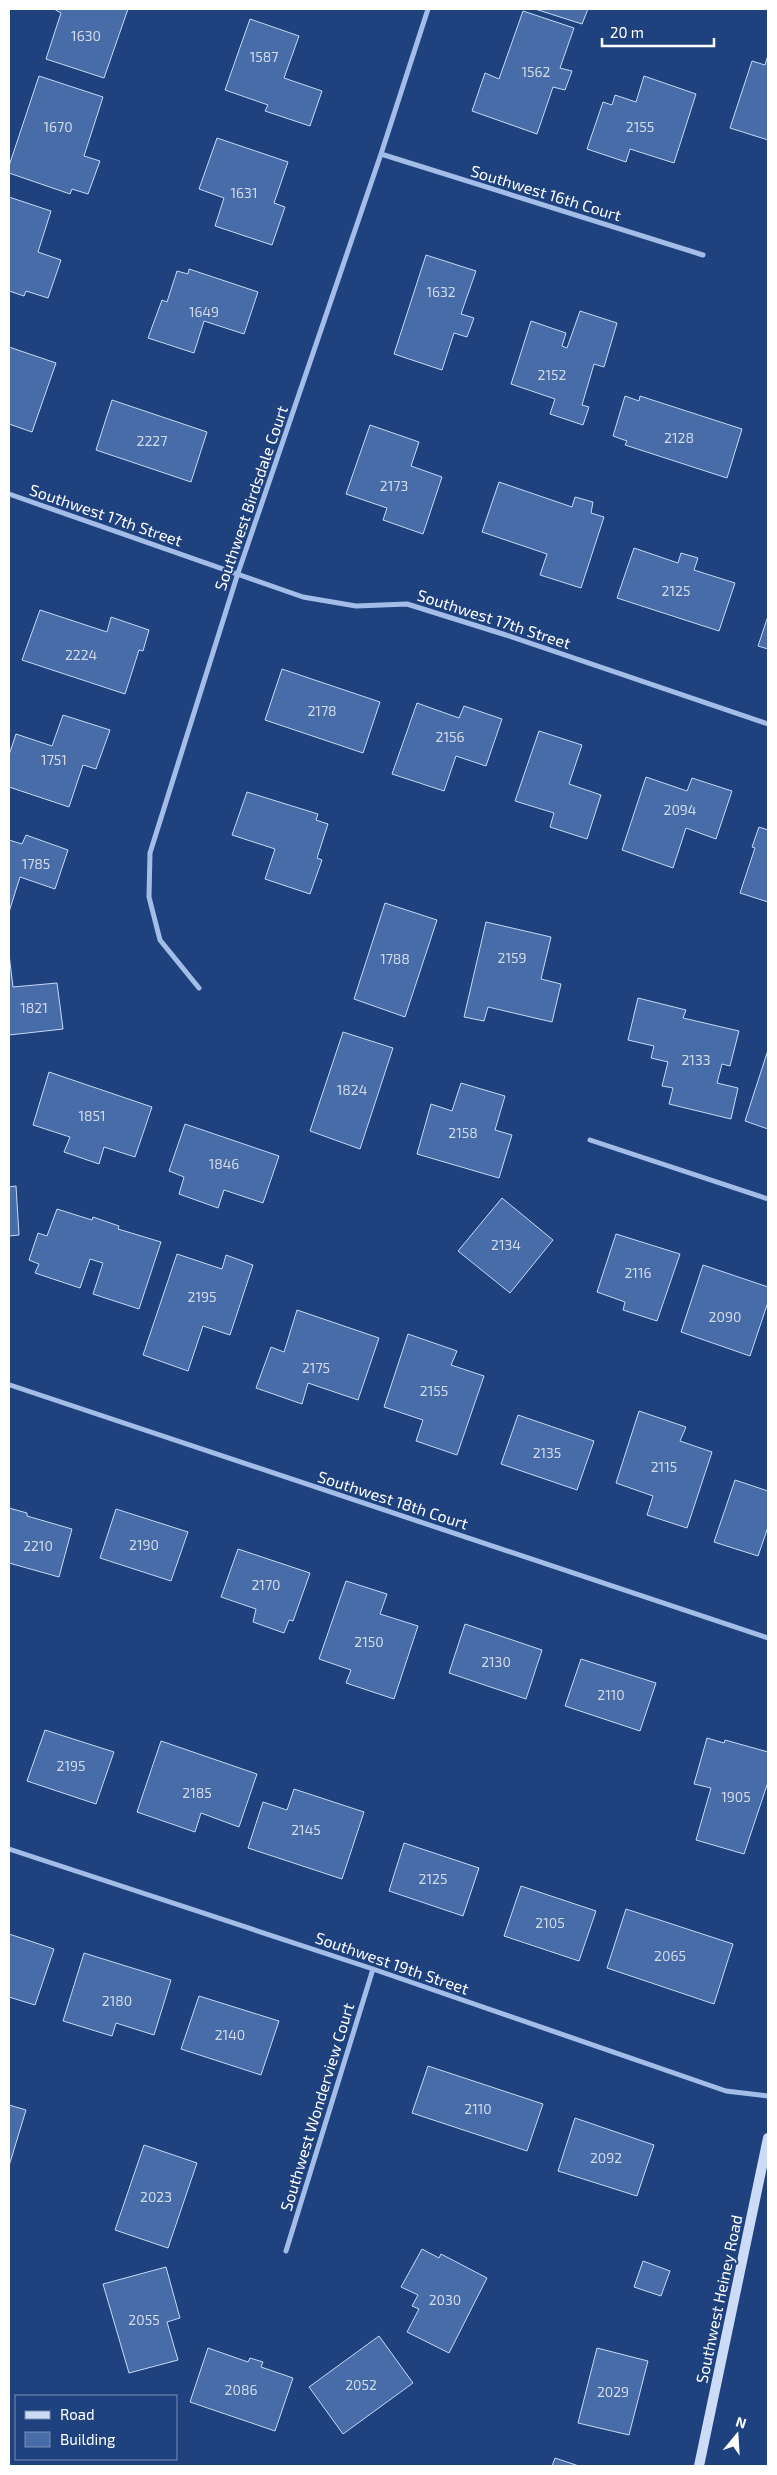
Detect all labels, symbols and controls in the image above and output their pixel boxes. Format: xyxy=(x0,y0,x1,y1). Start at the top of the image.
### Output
scale bar xyxy=(602,15,714,47)
text: 20 m xyxy=(610,23,644,41)
house number: 1630 xyxy=(71,27,101,44)
house number: 1587 xyxy=(250,48,278,65)
house number: 1562 xyxy=(522,63,551,80)
house number: 1670 xyxy=(43,118,73,135)
house number: 2155 xyxy=(626,118,654,135)
street label: Southwest 16th Court xyxy=(469,161,624,224)
house number: 1631 xyxy=(231,184,257,201)
house number: 1632 xyxy=(426,283,456,300)
house number: 1649 xyxy=(189,303,219,320)
house number: 2152 xyxy=(538,366,567,383)
street label: Southwest Birdsdale Court xyxy=(210,403,291,593)
house number: 2128 xyxy=(664,429,694,446)
house number: 2227 xyxy=(137,432,167,449)
house number: 2173 xyxy=(380,477,408,494)
street label: Southwest 17th Street xyxy=(27,479,185,550)
house number: 2125 xyxy=(662,582,690,599)
street label: Southwest 17th Street xyxy=(415,585,573,652)
house number: 2224 xyxy=(65,646,97,663)
house number: 2178 xyxy=(307,702,337,719)
house number: 2156 xyxy=(436,728,464,745)
house number: 1751 xyxy=(41,751,67,768)
house number: 2094 xyxy=(664,801,696,818)
house number: 1785 xyxy=(22,855,50,872)
house number: 2159 xyxy=(498,949,526,966)
house number: 1788 xyxy=(380,950,410,967)
house number: 1821 xyxy=(20,999,48,1016)
house number: 2133 xyxy=(681,1051,711,1068)
house number: 1824 xyxy=(337,1081,367,1098)
house number: 1851 xyxy=(78,1107,106,1124)
house number: 2158 xyxy=(448,1124,478,1141)
house number: 1846 xyxy=(209,1155,239,1172)
house number: 2134 xyxy=(491,1236,521,1253)
house number: 2116 xyxy=(624,1264,652,1281)
house number: 2195 xyxy=(188,1288,216,1305)
house number: 2090 xyxy=(709,1308,741,1325)
house number: 2175 xyxy=(302,1359,330,1376)
house number: 2155 xyxy=(420,1382,448,1399)
house number: 2135 xyxy=(533,1444,561,1461)
house number: 2115 xyxy=(651,1458,677,1475)
street label: Southwest 18th Court xyxy=(316,1466,471,1533)
house number: 2190 xyxy=(129,1536,159,1553)
house number: 2210 xyxy=(23,1537,53,1554)
house number: 2170 xyxy=(251,1576,281,1593)
house number: 2150 xyxy=(354,1633,384,1650)
house number: 2130 xyxy=(481,1653,511,1670)
house number: 2110 xyxy=(597,1686,625,1703)
house number: 2195 xyxy=(57,1757,85,1774)
house number: 2185 xyxy=(182,1784,212,1801)
house number: 1905 xyxy=(721,1788,751,1805)
house number: 2145 xyxy=(291,1821,321,1838)
house number: 2125 xyxy=(419,1870,447,1887)
house number: 2105 xyxy=(535,1914,565,1931)
street label: Southwest 19th Street xyxy=(313,1927,471,1998)
house number: 2065 xyxy=(654,1947,686,1964)
house number: 2180 xyxy=(102,1992,132,2009)
street label: Southwest Wonderview Court xyxy=(276,2000,357,2213)
house number: 2140 xyxy=(215,2026,245,2043)
house number: 2110 xyxy=(464,2100,492,2117)
house number: 2092 xyxy=(590,2149,622,2166)
house number: 2023 xyxy=(140,2188,172,2205)
street label: Southwest Heiney Road xyxy=(691,2213,746,2385)
house number: 2030 xyxy=(429,2291,461,2308)
house number: 2055 xyxy=(128,2311,160,2328)
house number: 2052 xyxy=(345,2376,377,2393)
house number: 2086 xyxy=(225,2381,257,2398)
house number: 2029 xyxy=(597,2383,629,2400)
legend xyxy=(15,2395,178,2460)
text: Road xyxy=(60,2405,95,2423)
north arrow xyxy=(712,2410,762,2460)
text: N xyxy=(734,2413,749,2432)
text: Building xyxy=(60,2430,116,2448)

